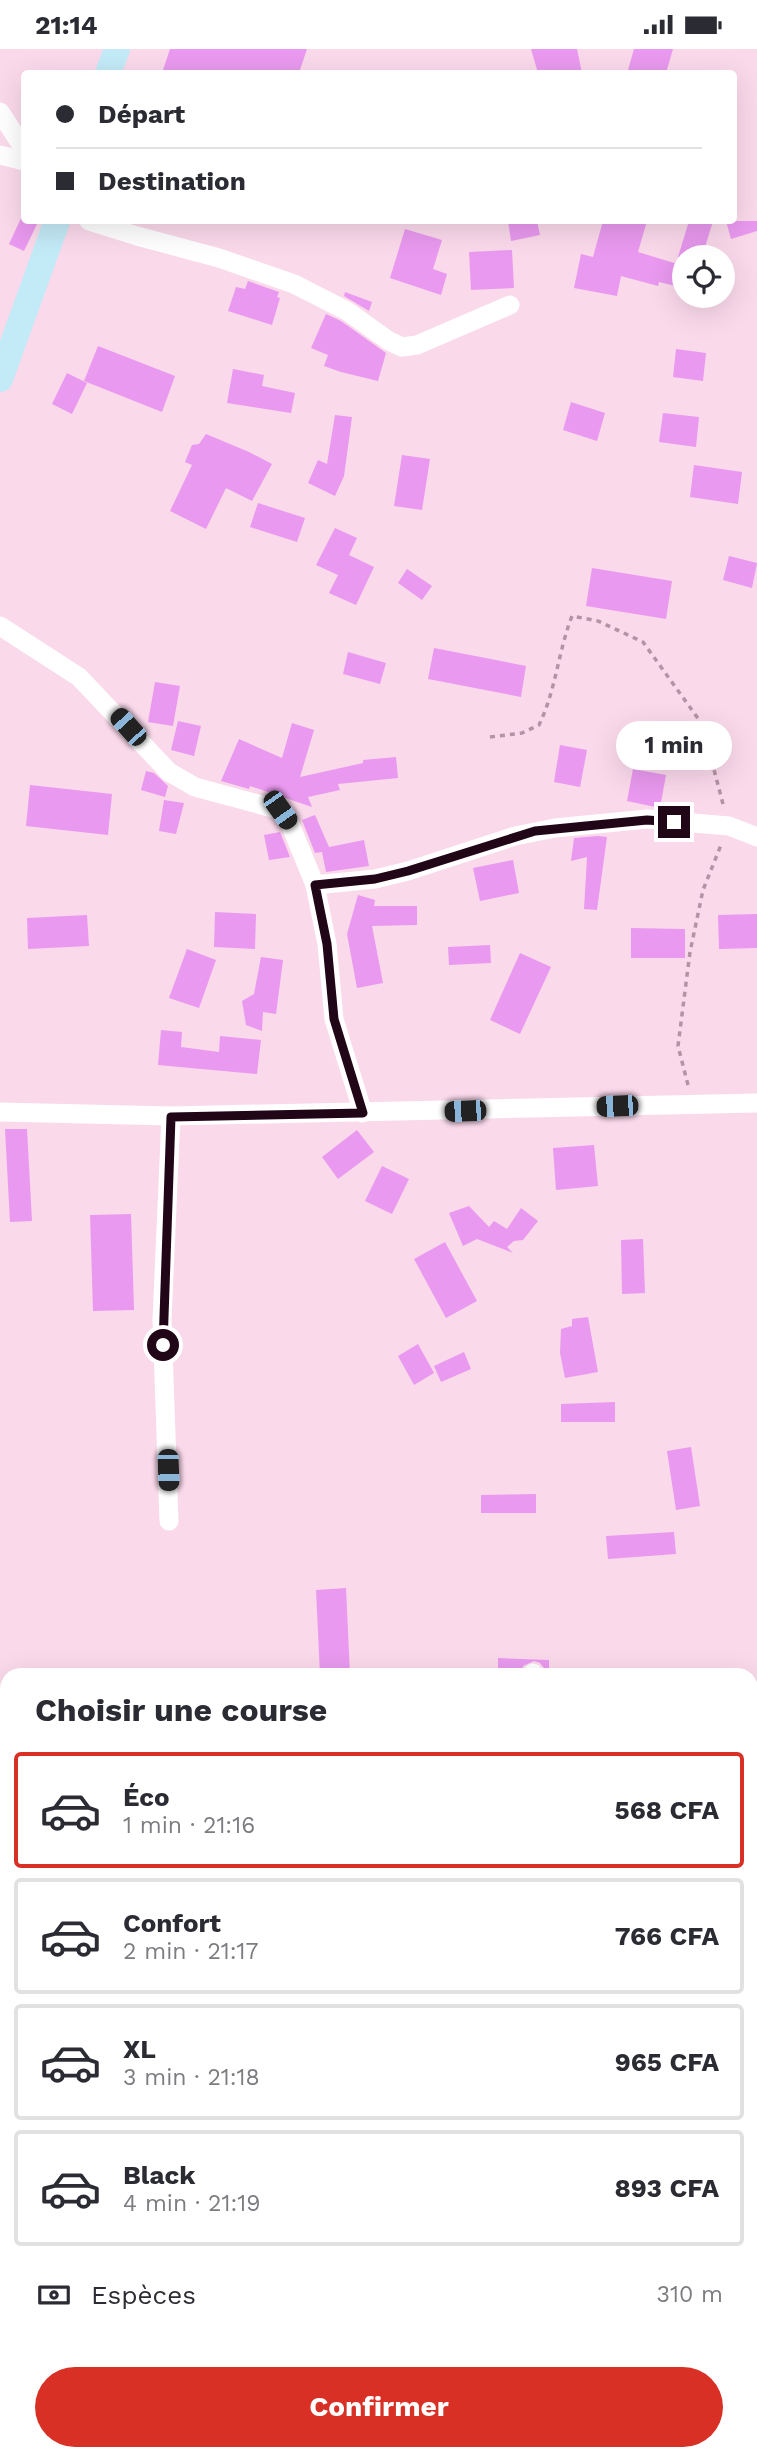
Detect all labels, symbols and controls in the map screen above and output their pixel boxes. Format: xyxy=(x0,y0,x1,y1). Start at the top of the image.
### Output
text: 21:14 xyxy=(35,10,98,40)
text: Départ xyxy=(98,99,185,129)
text: Destination xyxy=(98,166,246,196)
map controls xyxy=(672,245,735,308)
button: locate xyxy=(672,245,735,308)
car xyxy=(107,704,150,750)
callout: 1 min xyxy=(616,721,732,769)
text: 1 min xyxy=(644,732,704,759)
car xyxy=(260,787,301,833)
route end xyxy=(658,806,690,838)
car xyxy=(596,1095,639,1117)
car xyxy=(444,1100,487,1122)
route start xyxy=(147,1329,179,1361)
car xyxy=(157,1449,180,1491)
text: Choisir une course xyxy=(35,1691,327,1729)
icon: car xyxy=(39,1779,102,1842)
text: Éco xyxy=(123,1782,170,1812)
text: 568 CFA xyxy=(615,1795,719,1825)
text: 1 min · 21:16 xyxy=(123,1812,255,1839)
icon: car xyxy=(39,1905,102,1968)
text: Confort xyxy=(123,1908,221,1938)
text: 766 CFA xyxy=(615,1921,719,1951)
text: 2 min · 21:17 xyxy=(123,1938,258,1965)
icon: car xyxy=(39,2031,102,2094)
text: XL xyxy=(123,2034,156,2064)
text: 965 CFA xyxy=(615,2047,719,2077)
text: 3 min · 21:18 xyxy=(123,2064,260,2091)
icon: car xyxy=(39,2157,102,2220)
text: Black xyxy=(123,2160,195,2190)
text: 893 CFA xyxy=(614,2173,719,2203)
text: 4 min · 21:19 xyxy=(123,2190,260,2217)
icon: cash xyxy=(35,2276,73,2314)
text: Espèces xyxy=(91,2280,196,2310)
text: 310 m xyxy=(657,2281,723,2308)
button: Confirmer xyxy=(35,2367,723,2447)

